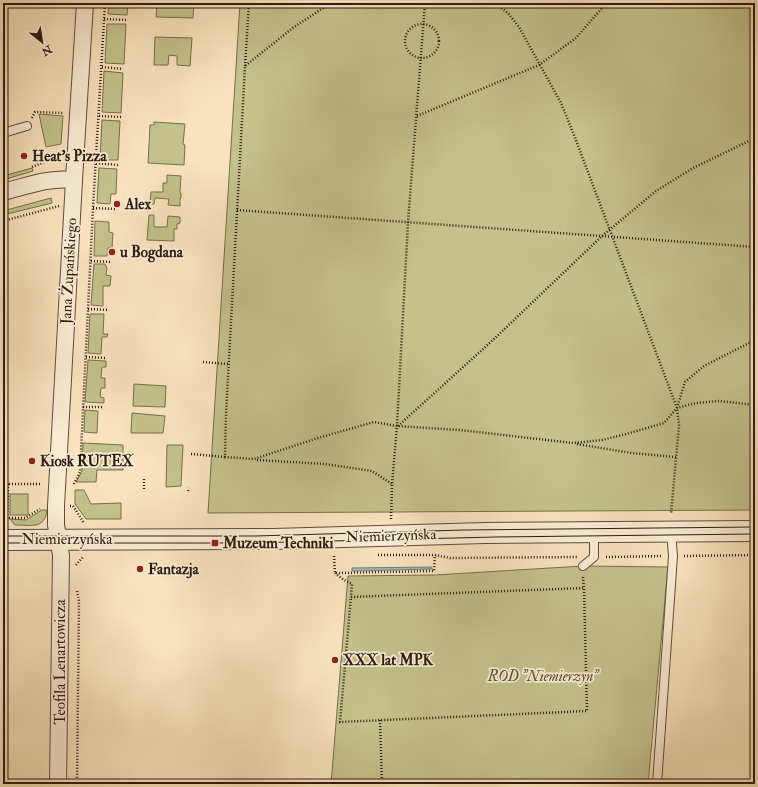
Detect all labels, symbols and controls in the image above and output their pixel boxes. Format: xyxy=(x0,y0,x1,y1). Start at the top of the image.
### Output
north arrow xyxy=(22,22,62,62)
text: N xyxy=(38,42,55,59)
place label: Heat's Pizza xyxy=(32,147,108,166)
marker: Heat's Pizza xyxy=(19,151,29,161)
place label: Alex xyxy=(124,195,152,214)
marker: Alex xyxy=(112,199,122,209)
street label: Jana Żupańskiego xyxy=(55,217,82,326)
place label: u Bogdana xyxy=(119,243,184,263)
marker: u Bogdana xyxy=(107,247,117,257)
place label: Kiosk RUTEX xyxy=(40,452,134,471)
marker: Kiosk RUTEX xyxy=(27,456,37,466)
street label: Niemierzyńska xyxy=(345,525,438,547)
street label: Niemierzyńska xyxy=(22,530,113,549)
place label: Muzeum Techniki xyxy=(222,534,333,553)
marker: Muzeum Techniki xyxy=(210,538,220,548)
place label: Fantazja xyxy=(148,560,200,579)
marker: Fantazja xyxy=(135,564,145,574)
street label: Teofila Lenartowicza xyxy=(51,598,70,725)
place label: XXX lat MPK xyxy=(343,651,434,670)
marker: XXX lat MPK xyxy=(330,655,340,665)
park label: ROD "Niemierzyn" xyxy=(487,667,600,686)

